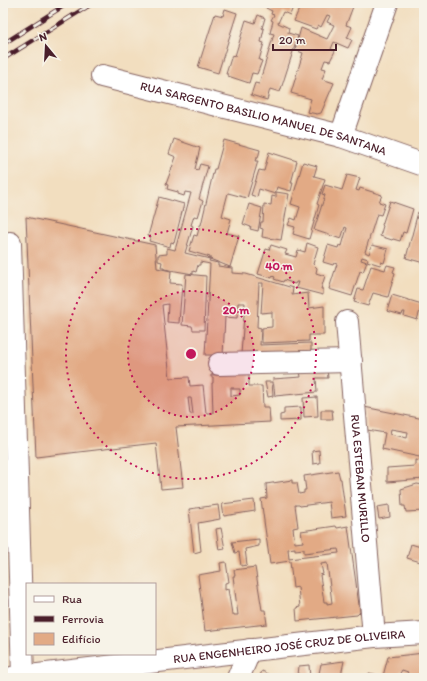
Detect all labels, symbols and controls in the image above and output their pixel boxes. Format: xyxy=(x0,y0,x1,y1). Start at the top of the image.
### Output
north arrow xyxy=(26,26,66,66)
scale bar xyxy=(273,26,336,52)
text: N xyxy=(38,30,49,44)
text: 20 m xyxy=(279,33,306,47)
street label: RUA SARGENTO BASILIO MANUEL DE SANTANA xyxy=(139,79,389,158)
text: 40 m xyxy=(265,259,294,273)
text: 20 m xyxy=(223,303,250,317)
centre of rings xyxy=(184,347,198,361)
street label: RUA ESTEBAN MURILLO xyxy=(348,414,373,543)
legend xyxy=(26,583,156,655)
text: Rua xyxy=(62,592,82,606)
text: Ferrovia xyxy=(62,612,104,626)
street label: RUA ENGENHEIRO JOSÉ CRUZ DE OLIVEIRA xyxy=(172,627,406,666)
text: Edifício xyxy=(62,632,101,646)

